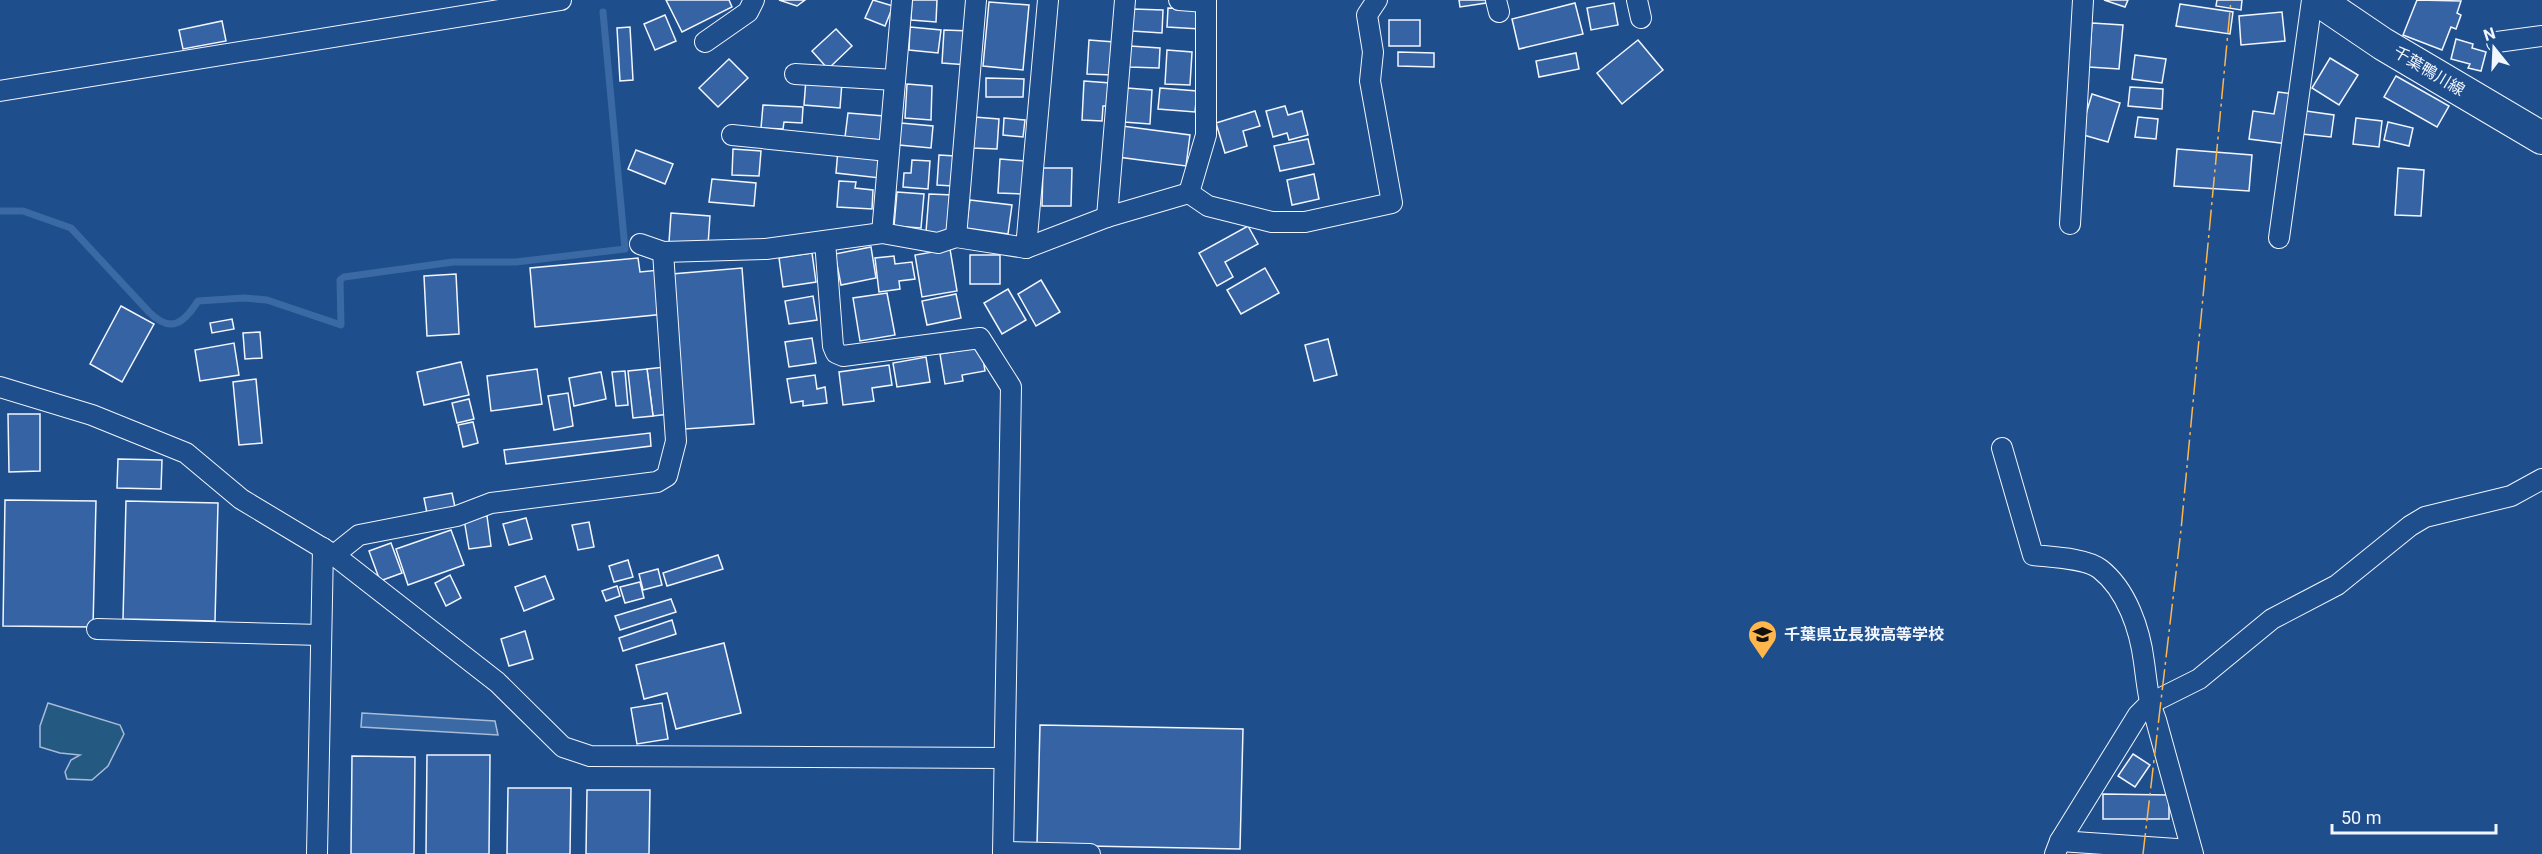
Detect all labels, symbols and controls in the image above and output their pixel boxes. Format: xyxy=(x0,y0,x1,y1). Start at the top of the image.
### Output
north arrow xyxy=(2464,18,2524,78)
text: N xyxy=(2481,23,2498,45)
street label: 千葉鴨川線 xyxy=(2390,42,2468,100)
school or university icon: 千葉県立長狭高等学校 xyxy=(1747,618,1779,660)
place label: 千葉県立長狭高等学校 xyxy=(1784,625,1944,644)
scale bar xyxy=(2332,797,2496,835)
text: 50 m xyxy=(2341,807,2381,828)

